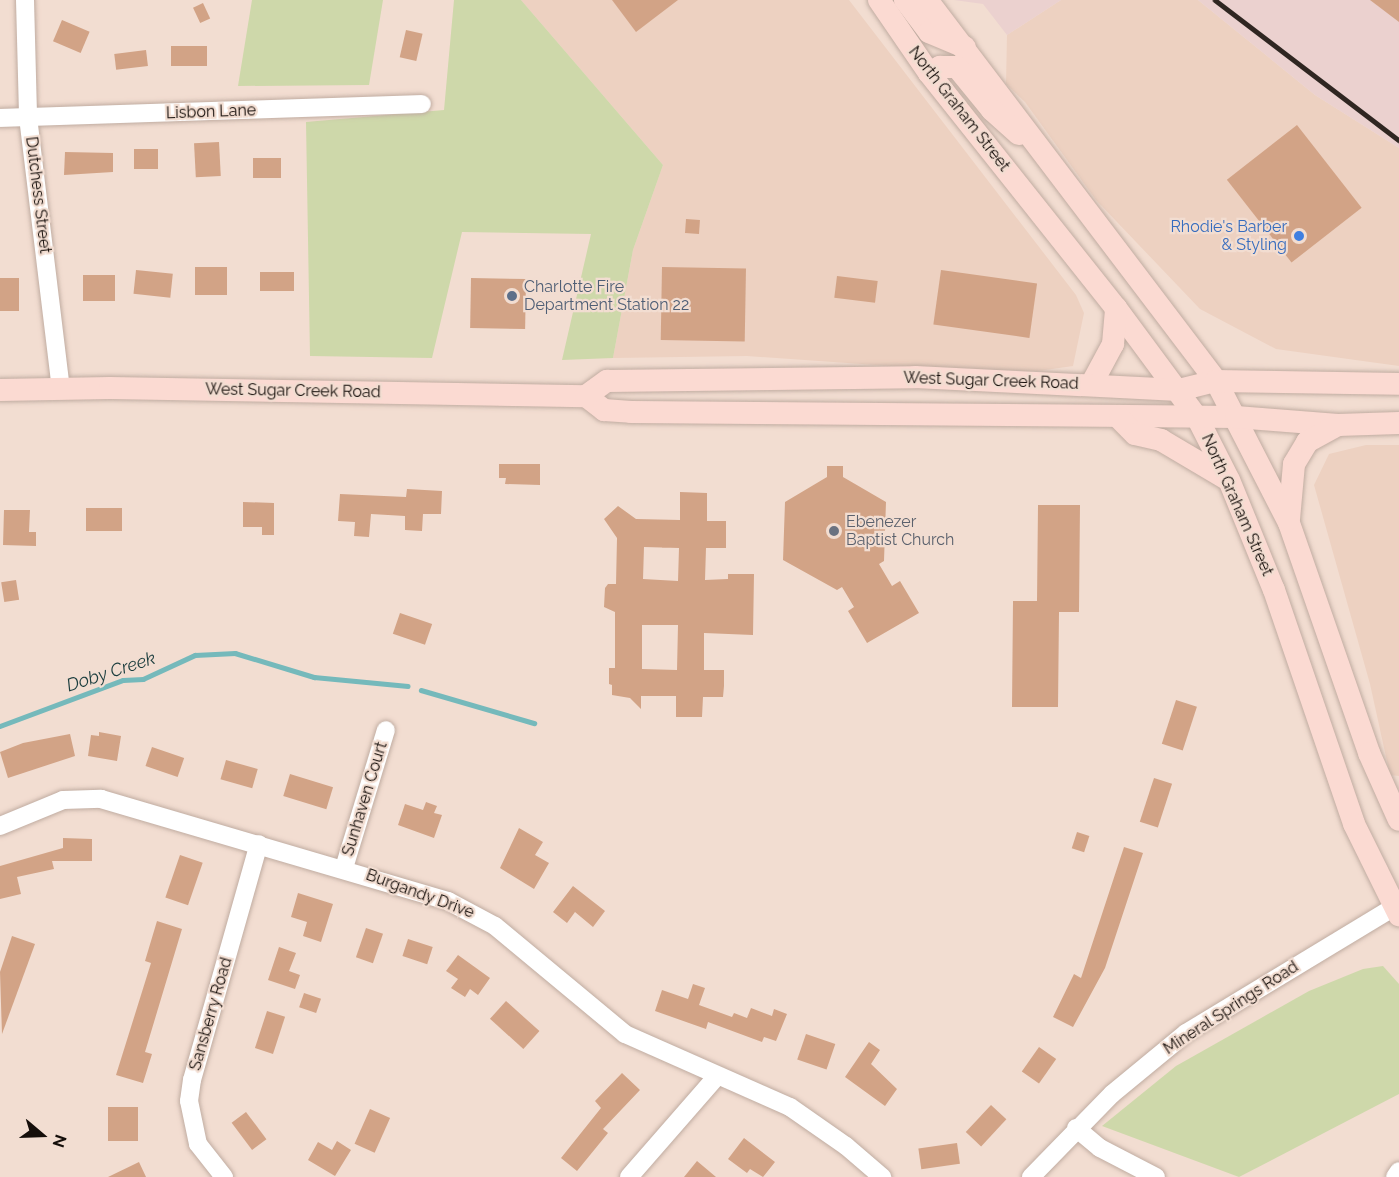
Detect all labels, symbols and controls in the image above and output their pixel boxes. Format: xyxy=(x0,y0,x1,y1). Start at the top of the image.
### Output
street label: North Graham Street xyxy=(904,43,1014,175)
street label: Lisbon Lane xyxy=(166,101,256,123)
street label: Dutchess Street xyxy=(21,135,55,255)
place label: Rhodie's Barber & Styling xyxy=(1170,217,1287,255)
marker: Rhodie's Barber & Styling xyxy=(1292,229,1306,243)
place label: Charlotte Fire Department Station 22 xyxy=(524,277,689,315)
marker: Charlotte Fire Department Station 22 xyxy=(505,289,519,303)
street label: West Sugar Creek Road xyxy=(903,368,1079,394)
street label: West Sugar Creek Road xyxy=(205,380,381,402)
street label: North Graham Street xyxy=(1197,431,1277,579)
place label: Ebenezer Baptist Church xyxy=(846,512,954,550)
marker: Ebenezer Baptist Church xyxy=(827,524,841,538)
water label: Doby Creek xyxy=(63,647,159,697)
street label: Sunhaven Court xyxy=(339,740,391,858)
street label: Burgandy Drive xyxy=(363,865,477,923)
street label: Sansberry Road xyxy=(186,955,236,1073)
street label: Mineral Springs Road xyxy=(1160,957,1302,1059)
north arrow xyxy=(12,1105,72,1165)
text: N xyxy=(49,1132,70,1150)

